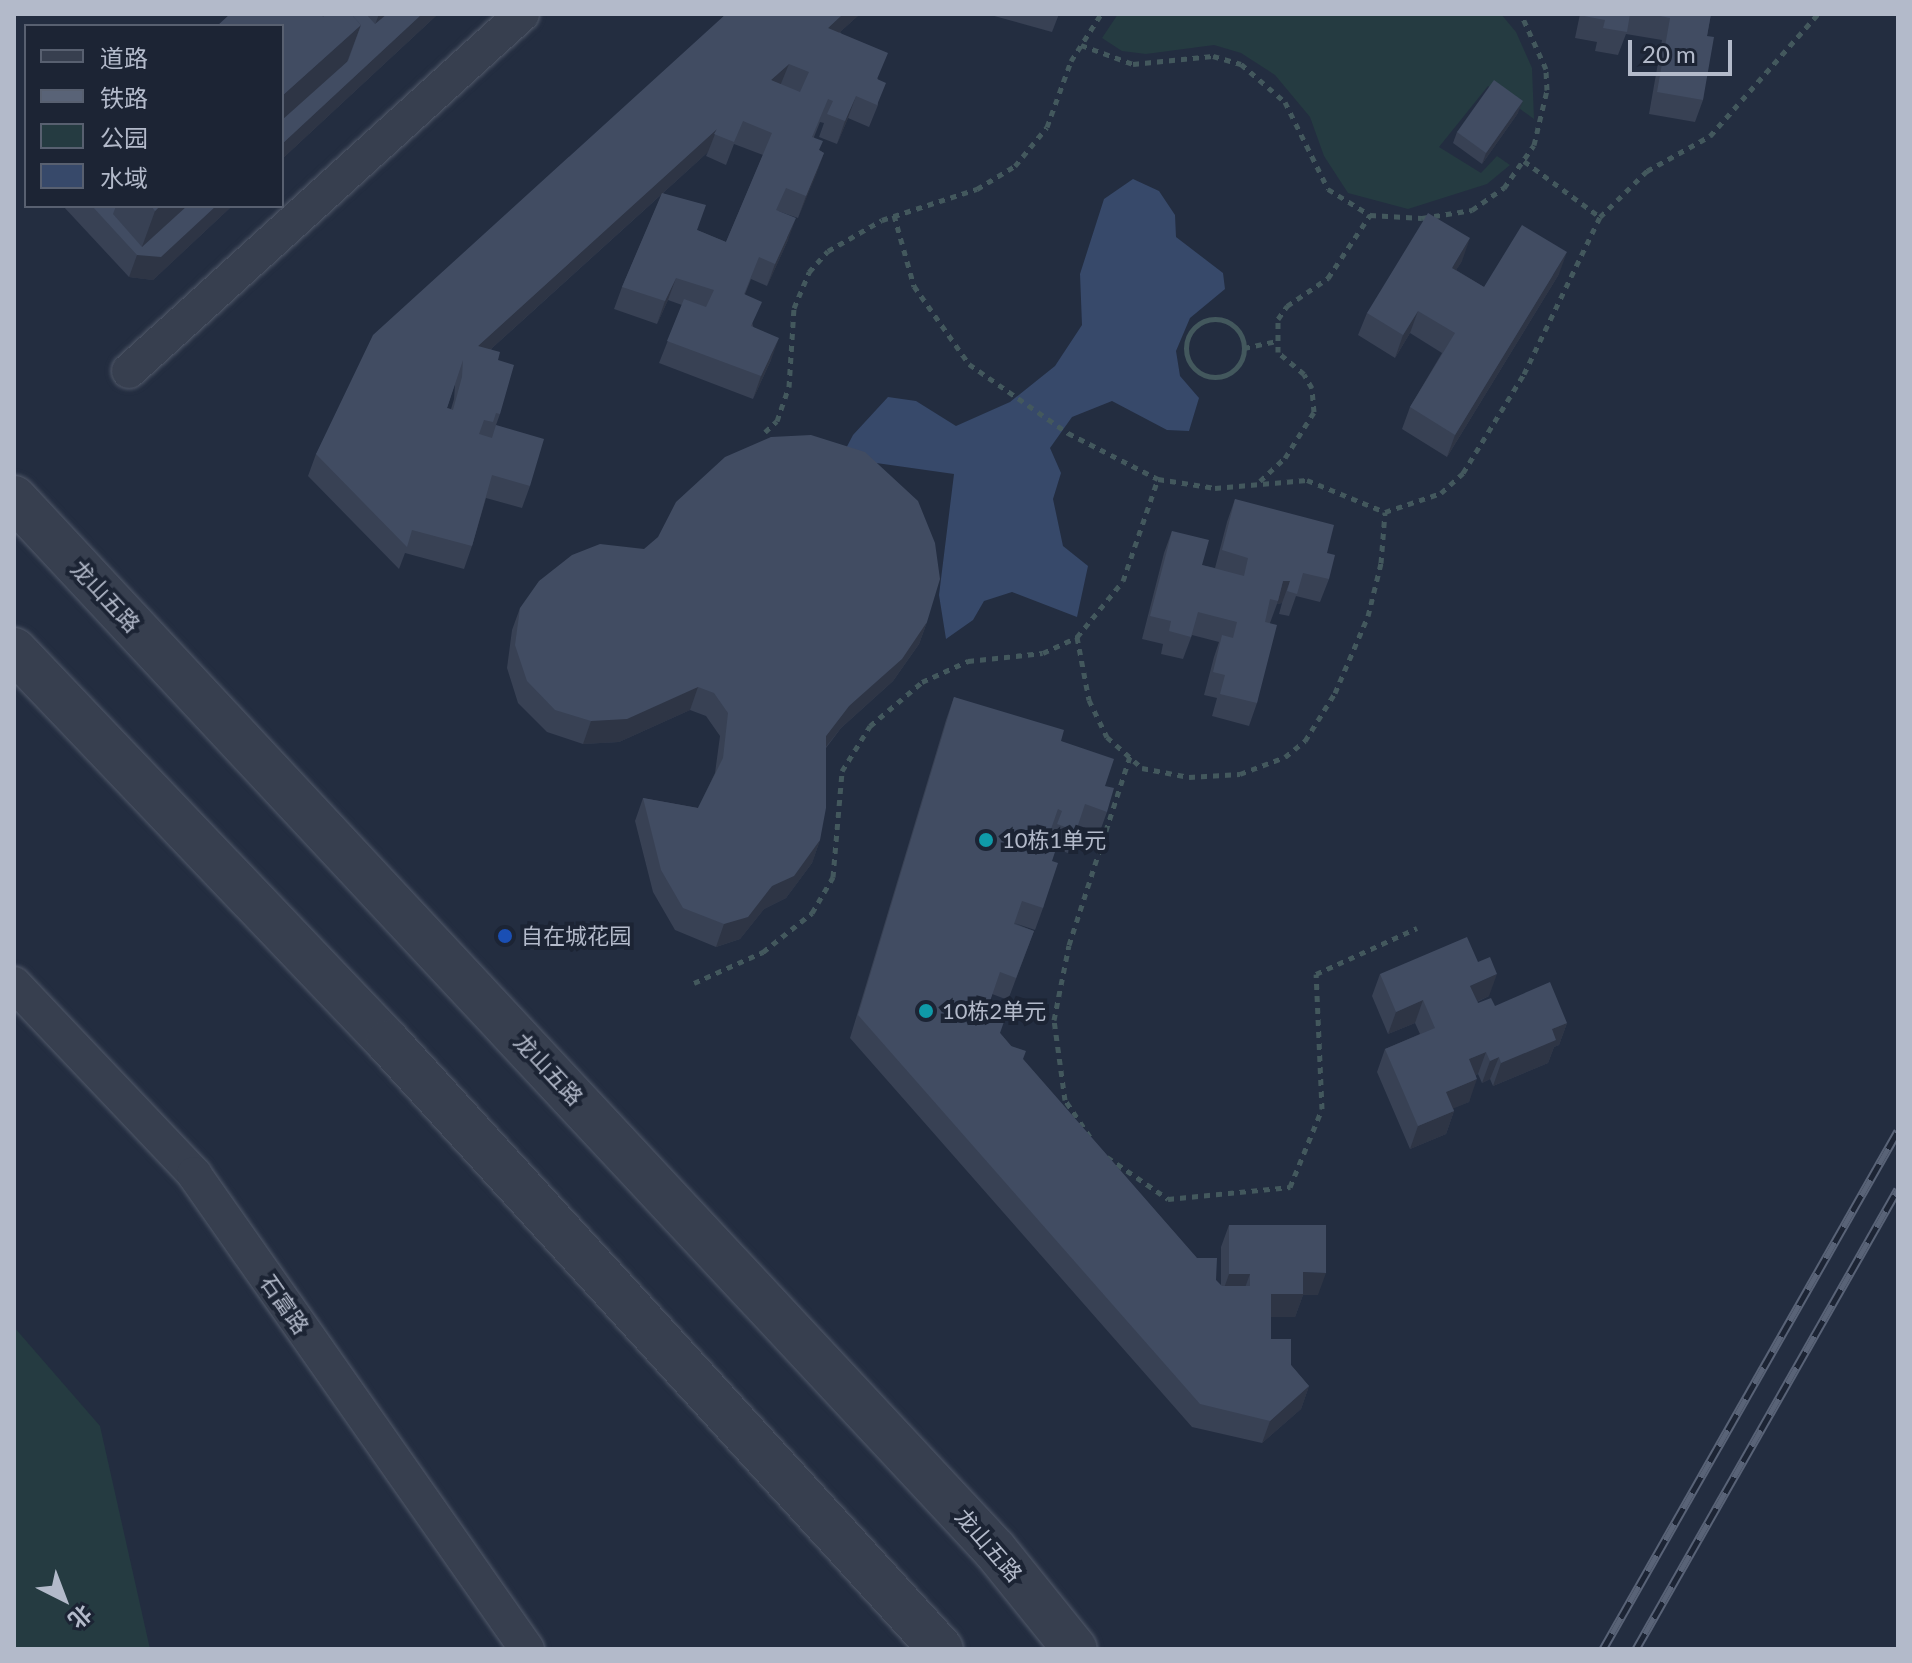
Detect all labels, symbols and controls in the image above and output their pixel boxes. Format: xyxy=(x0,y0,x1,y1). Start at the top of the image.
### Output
legend xyxy=(24,24,284,208)
scale bar xyxy=(1632,24,1736,74)
text: 20 m xyxy=(1642,39,1696,68)
text: 道路 xyxy=(100,43,148,72)
text: 铁路 xyxy=(100,83,148,112)
text: 公园 xyxy=(100,123,148,152)
text: 水域 xyxy=(100,163,148,192)
street label: 龙山五路 xyxy=(66,555,146,637)
place label: 10栋1单元 xyxy=(1002,827,1106,853)
marker: 10栋1单元 xyxy=(977,831,995,849)
place label: 自在城花园 xyxy=(521,923,631,949)
marker: 自在城花园 xyxy=(496,927,514,945)
place label: 10栋2单元 xyxy=(942,998,1046,1024)
marker: 10栋2单元 xyxy=(917,1002,935,1020)
street label: 龙山五路 xyxy=(509,1028,589,1110)
street label: 石富路 xyxy=(255,1269,315,1339)
street label: 龙山五路 xyxy=(950,1503,1028,1587)
north arrow xyxy=(24,1559,104,1639)
text: 北 xyxy=(63,1600,98,1635)

